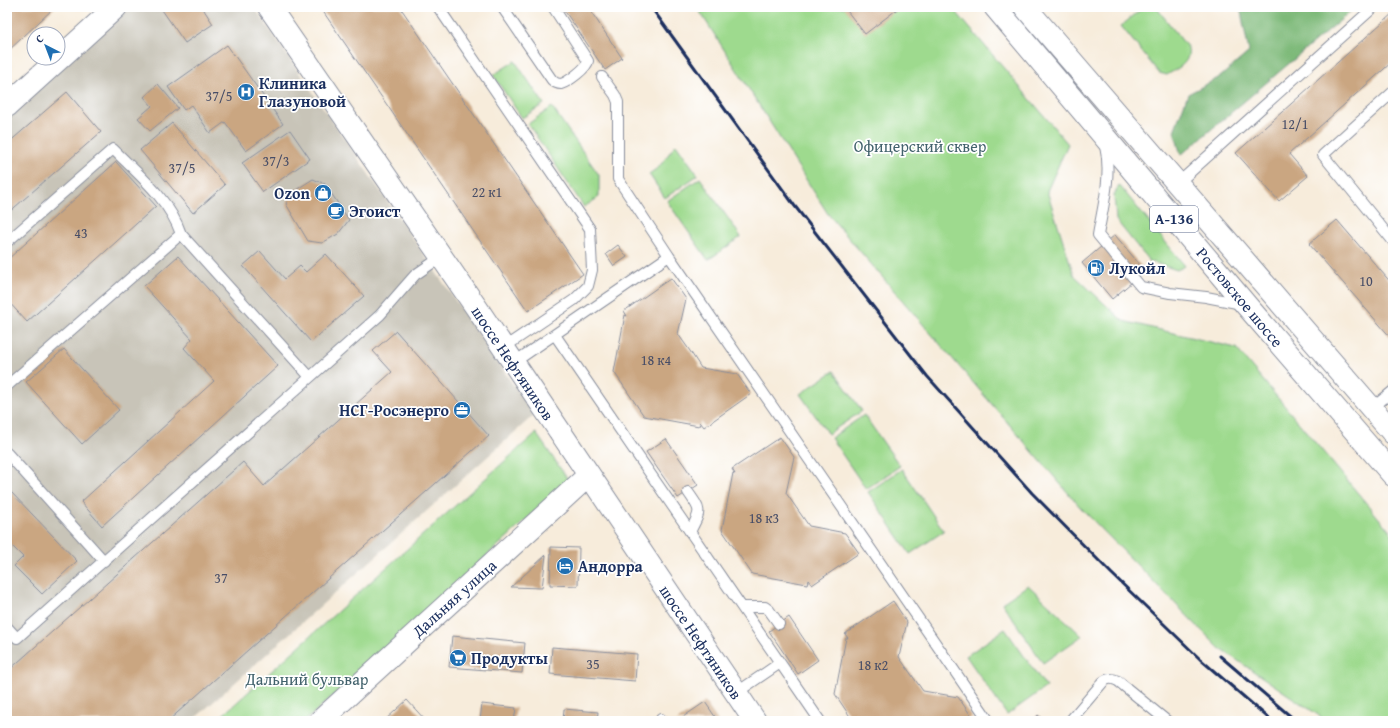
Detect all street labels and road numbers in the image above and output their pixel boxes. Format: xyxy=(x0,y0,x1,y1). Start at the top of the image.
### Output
road number: А-136 xyxy=(1150,206,1198,232)
street label: Ростовское шоссе xyxy=(1191,242,1289,352)
street label: шоссе Нефтяников xyxy=(466,301,560,425)
street label: Дальняя улица xyxy=(406,553,502,643)
street label: шоссе Нефтяников xyxy=(654,580,748,704)

